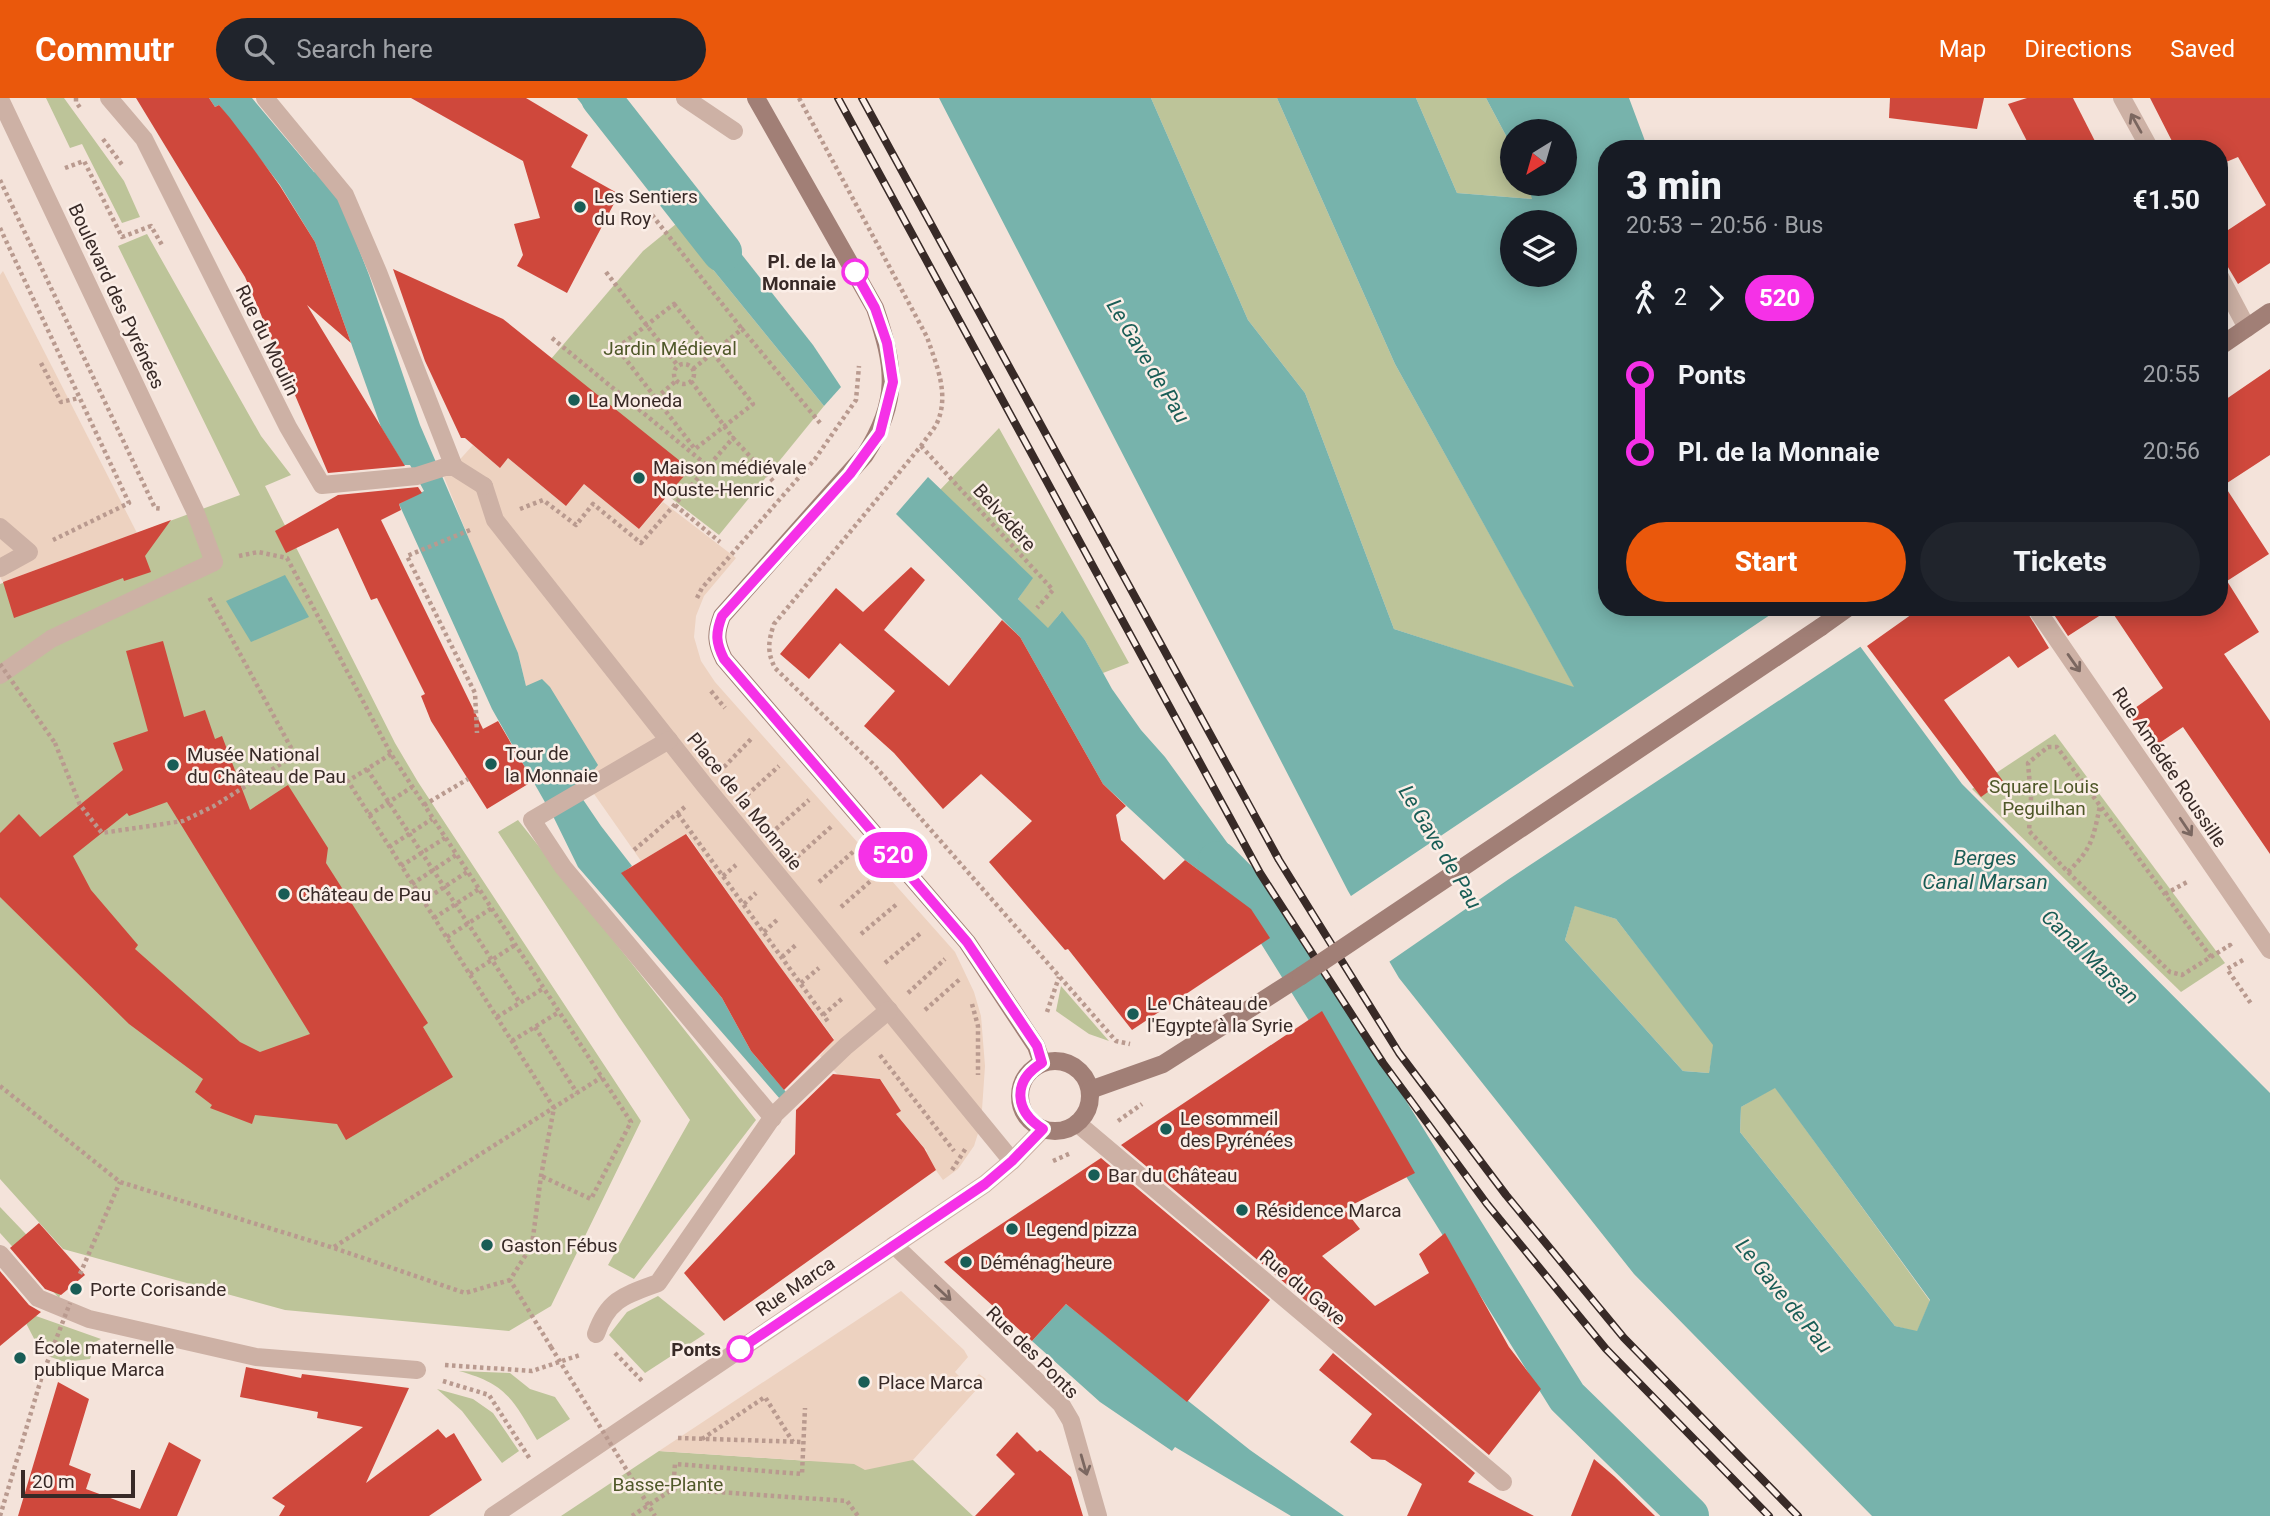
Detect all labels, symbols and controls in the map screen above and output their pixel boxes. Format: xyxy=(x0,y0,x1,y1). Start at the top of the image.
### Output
search box xyxy=(216,18,706,81)
text: Commutr xyxy=(35,30,174,69)
icon: search xyxy=(240,30,278,68)
text: Search here xyxy=(296,34,433,64)
text: Map xyxy=(1939,35,1986,63)
text: Directions xyxy=(2024,35,2132,63)
text: Saved xyxy=(2170,35,2235,63)
one-way arrow xyxy=(2129,114,2143,134)
north arrow xyxy=(1500,119,1577,196)
map controls xyxy=(1500,119,1577,287)
text: 3 min xyxy=(1626,164,1722,208)
place label: Les Sentiers du Roy xyxy=(594,185,698,230)
text: €1.50 xyxy=(2133,185,2200,215)
marker: Les Sentiers du Roy xyxy=(572,199,588,215)
street label: Boulevard des Pyrénées xyxy=(63,200,170,393)
button: layers xyxy=(1500,210,1577,287)
text: 20:53 – 20:56 · Bus xyxy=(1626,212,1823,239)
place label: Pl. de la Monnaie xyxy=(762,250,836,295)
marker: Pl. de la Monnaie xyxy=(842,259,868,285)
icon: walk xyxy=(1626,279,1664,317)
icon: forward xyxy=(1697,279,1735,317)
street label: Rue du Moulin xyxy=(231,281,304,399)
text: 2 xyxy=(1674,284,1687,311)
text: 520 xyxy=(1759,284,1800,312)
water label: Le Gave de Pau xyxy=(1102,295,1194,427)
park label: Jardin Médieval xyxy=(603,337,737,360)
text: Ponts xyxy=(1678,360,1746,390)
text: 20:55 xyxy=(2143,361,2200,388)
place label: La Moneda xyxy=(588,389,682,412)
marker: La Moneda xyxy=(566,392,582,408)
text: Pl. de la Monnaie xyxy=(1678,437,1879,467)
text: 20:56 xyxy=(2143,438,2200,465)
place label: Maison médiévale Nouste-Henric xyxy=(653,456,807,501)
marker: Maison médiévale Nouste-Henric xyxy=(631,470,647,486)
street label: Belvédère xyxy=(968,479,1041,556)
button: Start xyxy=(1626,522,1906,602)
button: Tickets xyxy=(1920,522,2200,602)
one-way arrow xyxy=(2067,653,2081,673)
street label: Rue Amédée Roussille xyxy=(2107,683,2232,852)
street label: Place de la Monnaie xyxy=(682,728,807,875)
place label: Tour de la Monnaie xyxy=(505,742,598,787)
place label: Musée National du Château de Pau xyxy=(187,743,346,788)
marker: Tour de la Monnaie xyxy=(483,756,499,772)
marker: Musée National du Château de Pau xyxy=(165,757,181,773)
park label: Square Louis Peguilhan xyxy=(1989,775,2099,820)
water label: Le Gave de Pau xyxy=(1394,781,1486,913)
one-way arrow xyxy=(2179,817,2193,837)
line badge: 520 xyxy=(853,832,933,878)
text: 520 xyxy=(872,841,914,869)
water label: Berges Canal Marsan xyxy=(1922,846,2048,894)
place label: Château de Pau xyxy=(298,883,431,906)
marker: Château de Pau xyxy=(276,886,292,902)
water label: Canal Marsan xyxy=(2037,905,2143,1009)
place label: Le Château de l'Egypte à la Syrie xyxy=(1147,992,1293,1037)
marker: Le Château de l'Egypte à la Syrie xyxy=(1125,1006,1141,1022)
place label: Le sommeil des Pyrénées xyxy=(1180,1107,1293,1152)
marker: Le sommeil des Pyrénées xyxy=(1158,1121,1174,1137)
place label: Bar du Château xyxy=(1108,1164,1238,1187)
marker: Bar du Château xyxy=(1086,1167,1102,1183)
place label: Résidence Marca xyxy=(1256,1199,1402,1222)
marker: Résidence Marca xyxy=(1234,1202,1250,1218)
place label: Legend pizza xyxy=(1026,1218,1137,1241)
marker: Legend pizza xyxy=(1004,1221,1020,1237)
place label: Gaston Fébus xyxy=(501,1234,618,1257)
water label: Le Gave de Pau xyxy=(1731,1234,1837,1358)
marker: Gaston Fébus xyxy=(479,1237,495,1253)
street label: Rue du Gave xyxy=(1255,1245,1350,1330)
place label: Déménag’heure xyxy=(980,1251,1112,1274)
street label: Rue Marca xyxy=(751,1252,839,1321)
marker: Déménag’heure xyxy=(958,1254,974,1270)
place label: Porte Corisande xyxy=(90,1278,226,1301)
marker: Porte Corisande xyxy=(68,1281,84,1297)
one-way arrow xyxy=(934,1284,951,1301)
street label: Rue des Ponts xyxy=(982,1301,1084,1403)
place label: École maternelle publique Marca xyxy=(34,1336,174,1381)
marker: Ponts xyxy=(727,1336,753,1362)
place label: Ponts xyxy=(671,1338,721,1361)
marker: École maternelle publique Marca xyxy=(12,1350,28,1366)
place label: Place Marca xyxy=(878,1371,983,1394)
marker: Place Marca xyxy=(856,1374,872,1390)
one-way arrow xyxy=(1078,1453,1091,1475)
scale bar xyxy=(21,1467,135,1499)
text: 20 m xyxy=(32,1470,75,1493)
park label: Basse-Plante xyxy=(613,1473,723,1496)

